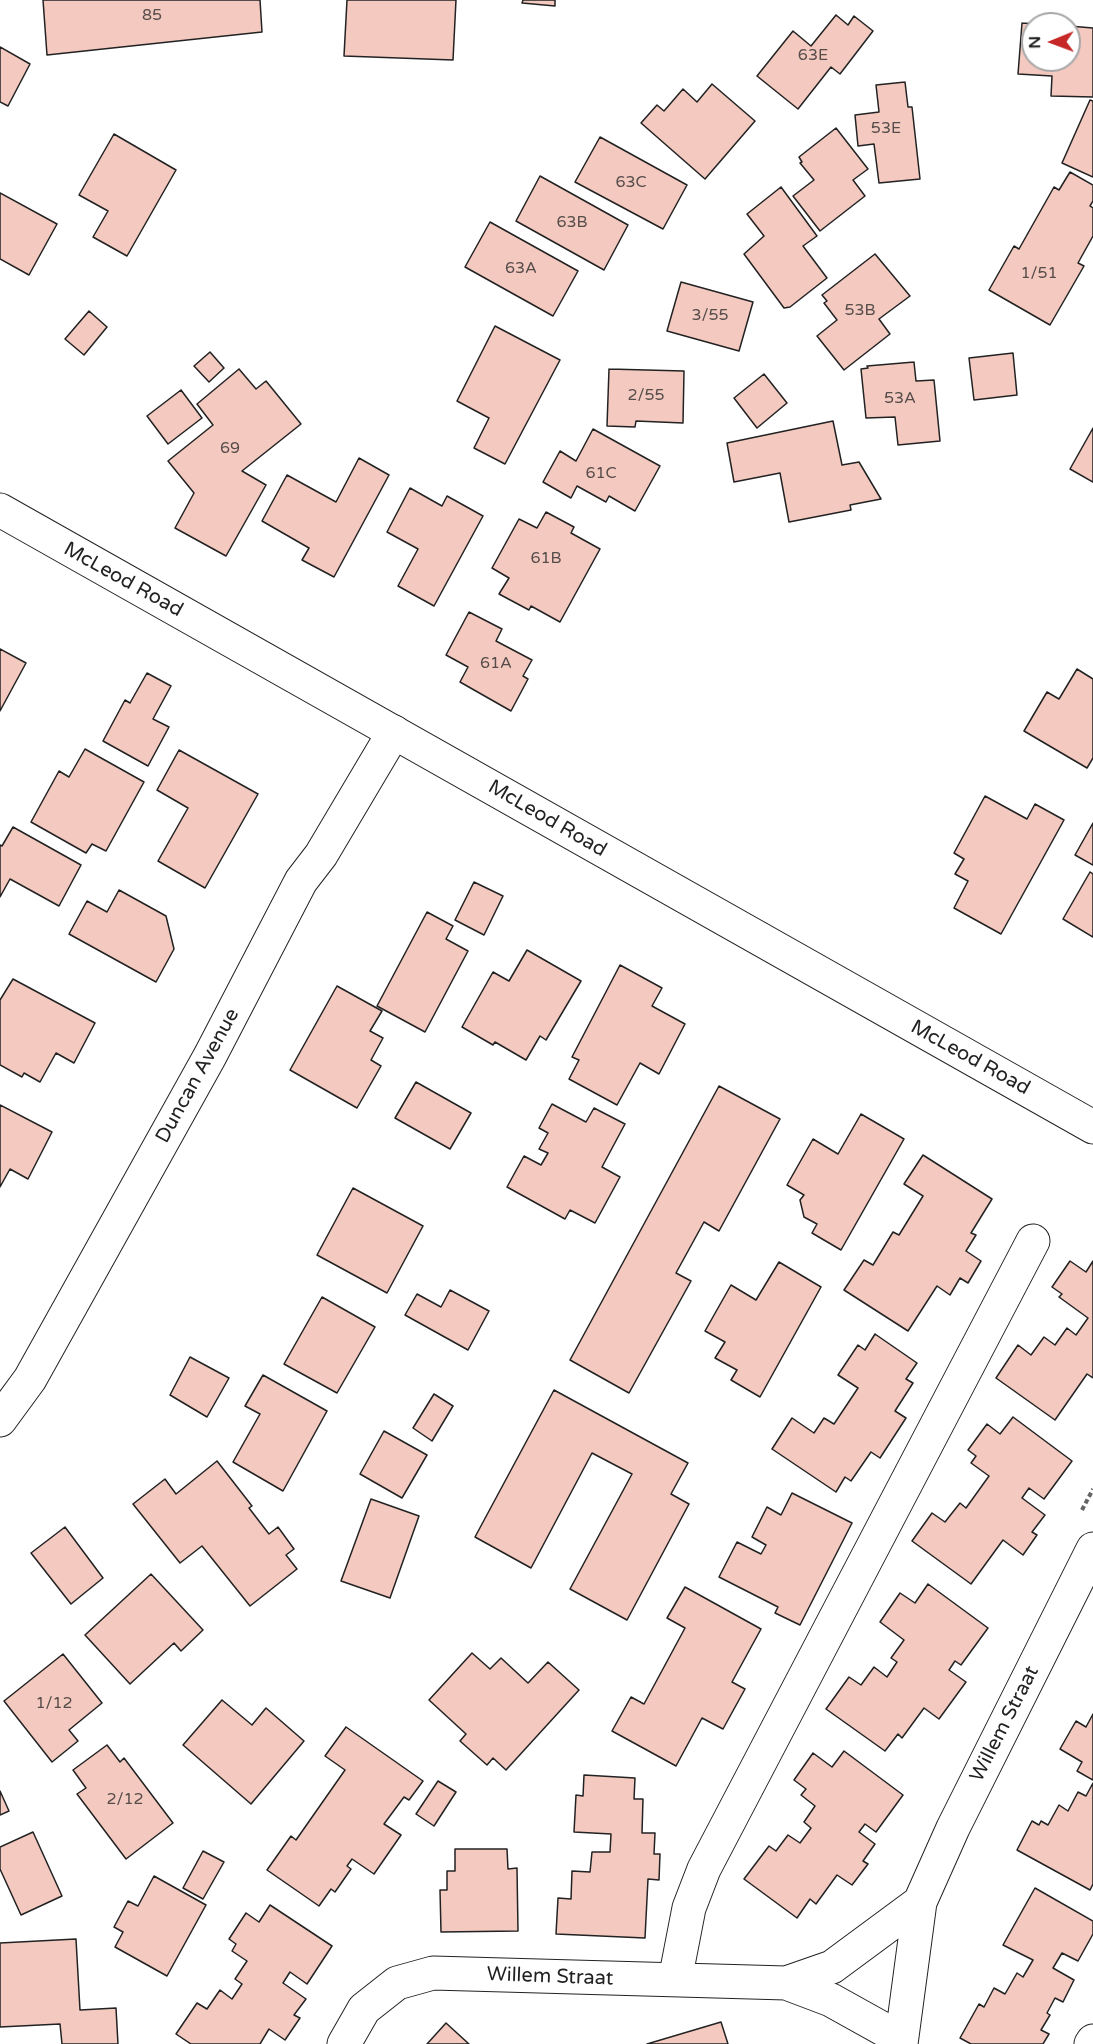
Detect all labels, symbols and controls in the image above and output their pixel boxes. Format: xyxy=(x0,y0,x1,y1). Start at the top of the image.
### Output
house number: 85 xyxy=(142,6,162,26)
north arrow xyxy=(1021,12,1081,72)
text: N xyxy=(1025,36,1045,49)
house number: 63E xyxy=(798,46,828,66)
house number: 53E xyxy=(871,119,901,139)
house number: 63C xyxy=(615,173,647,193)
house number: 63B xyxy=(556,213,588,233)
house number: 63A xyxy=(505,259,537,279)
house number: 1/51 xyxy=(1020,264,1058,284)
house number: 53B xyxy=(844,301,876,321)
house number: 3/55 xyxy=(691,306,729,326)
house number: 2/55 xyxy=(627,386,665,406)
house number: 53A xyxy=(884,389,916,409)
house number: 69 xyxy=(220,439,240,459)
house number: 61C xyxy=(585,464,617,484)
street label: McLeod Road xyxy=(59,537,187,623)
house number: 61B xyxy=(530,549,562,569)
house number: 61A xyxy=(480,654,512,674)
street label: McLeod Road xyxy=(484,775,610,863)
street label: Duncan Avenue xyxy=(151,1005,245,1147)
street label: McLeod Road xyxy=(906,1015,1034,1101)
street label: Willem Straat xyxy=(966,1662,1044,1786)
house number: 1/12 xyxy=(35,1694,73,1714)
house number: 2/12 xyxy=(106,1790,144,1810)
street label: Willem Straat xyxy=(486,1963,614,1991)

